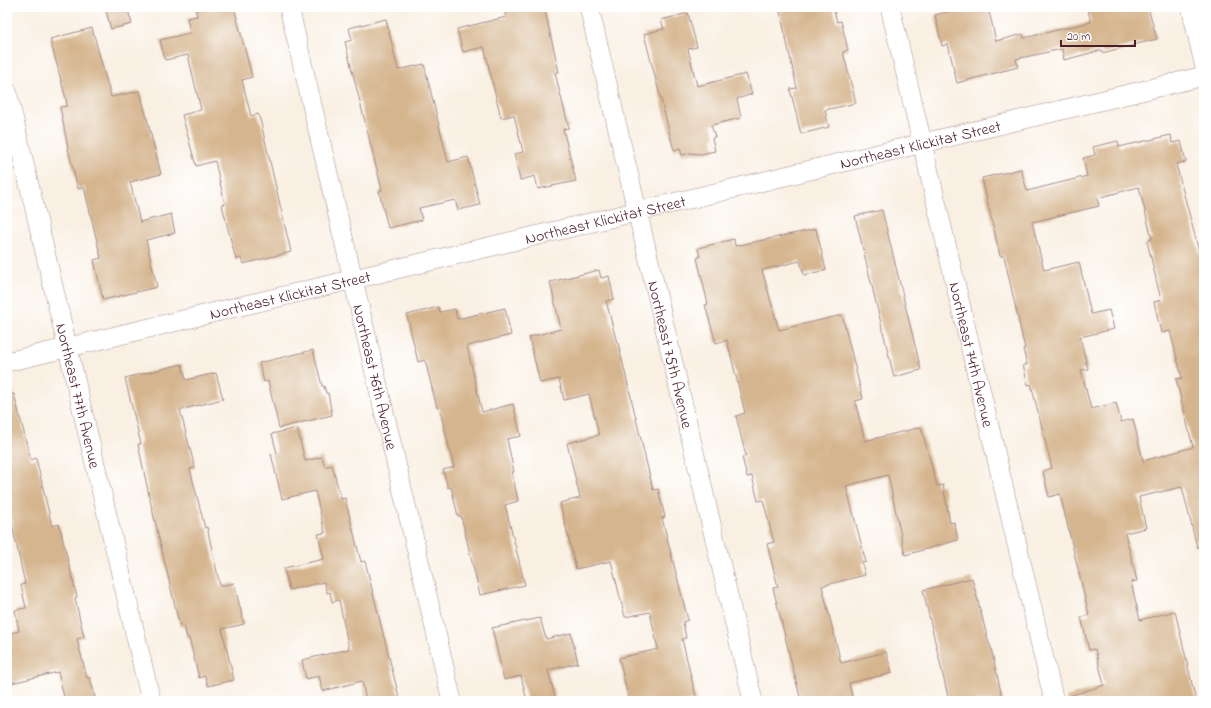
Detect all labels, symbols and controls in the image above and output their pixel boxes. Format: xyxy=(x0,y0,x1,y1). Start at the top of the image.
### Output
scale bar xyxy=(1061,22,1135,48)
text: 20 m xyxy=(1067,28,1090,46)
street label: Northeast Klickitat Street xyxy=(838,115,1004,177)
street label: Northeast Klickitat Street xyxy=(523,190,689,252)
street label: Northeast Klickitat Street xyxy=(208,265,374,327)
street label: Northeast 75th Avenue xyxy=(640,279,698,432)
street label: Northeast 74th Avenue xyxy=(941,280,999,431)
street label: Northeast 76th Avenue xyxy=(345,302,403,453)
street label: Northeast 77th Avenue xyxy=(48,321,106,472)

